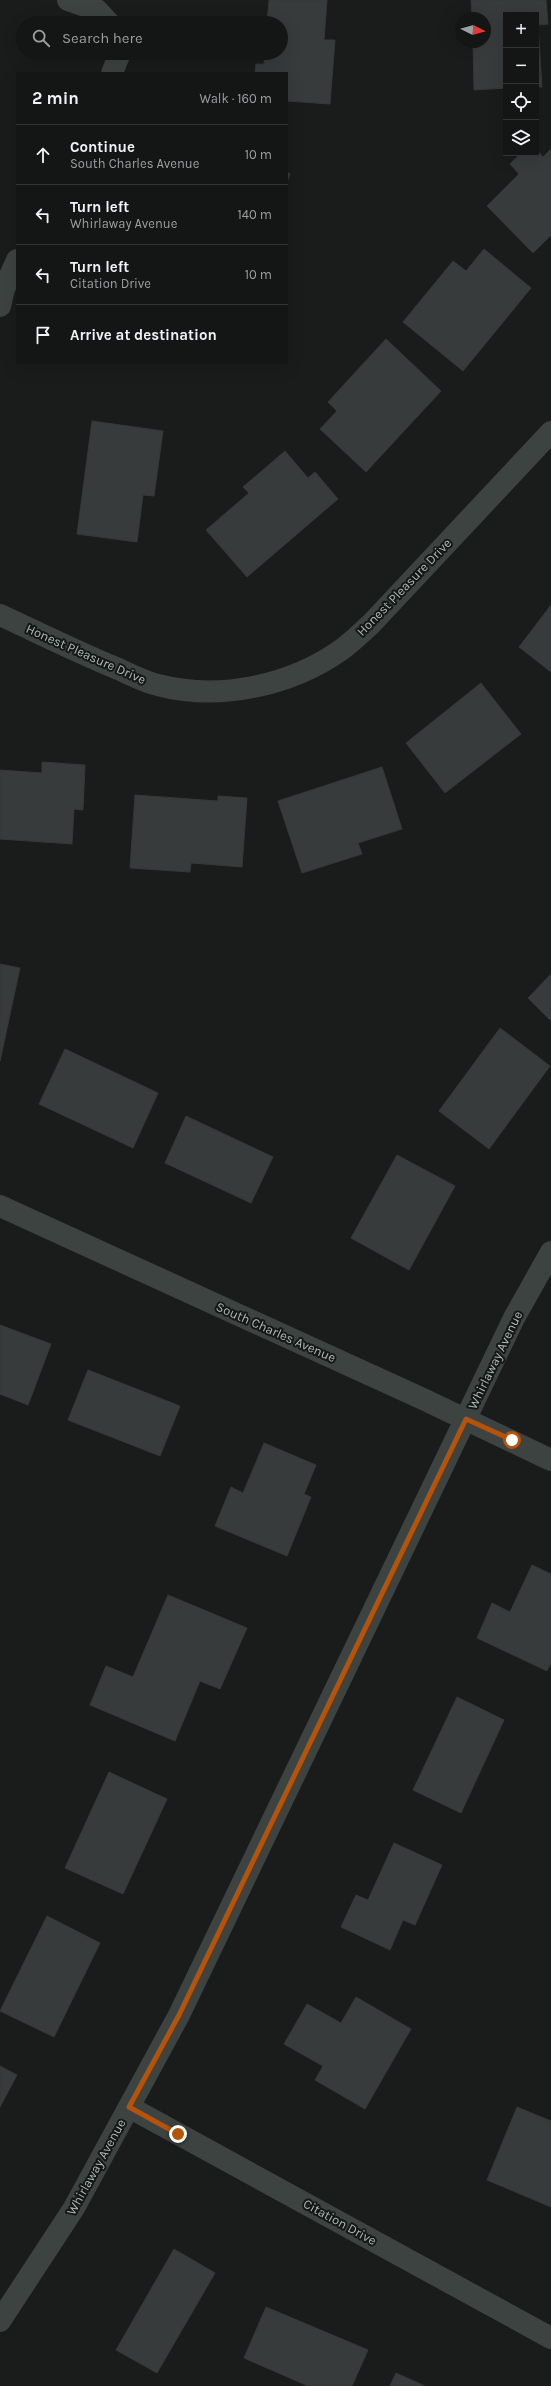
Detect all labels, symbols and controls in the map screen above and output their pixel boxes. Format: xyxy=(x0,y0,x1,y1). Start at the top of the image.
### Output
north arrow xyxy=(455,12,491,48)
map controls xyxy=(503,12,539,156)
button: + xyxy=(503,12,539,48)
search box xyxy=(16,16,288,60)
icon: search xyxy=(30,27,52,49)
text: Search here xyxy=(62,29,143,47)
button: − xyxy=(503,48,539,84)
button: locate xyxy=(503,84,539,120)
text: 2 min xyxy=(32,88,79,108)
text: Walk · 160 m xyxy=(199,91,272,106)
button: layers xyxy=(503,120,539,156)
text: Continue xyxy=(70,138,135,156)
icon: ahead xyxy=(32,144,54,166)
text: 10 m xyxy=(245,147,272,162)
text: South Charles Avenue xyxy=(70,156,199,171)
text: Turn left xyxy=(70,198,129,216)
icon: left xyxy=(32,204,54,226)
text: 140 m xyxy=(237,207,272,222)
text: Whirlaway Avenue xyxy=(70,216,177,231)
text: Turn left xyxy=(70,258,129,276)
icon: left xyxy=(32,264,54,286)
text: 10 m xyxy=(245,267,272,282)
text: Citation Drive xyxy=(70,276,151,291)
icon: arrive xyxy=(32,324,54,346)
text: Arrive at destination xyxy=(70,326,217,344)
street label: Honest Pleasure Drive xyxy=(354,535,455,639)
street label: Honest Pleasure Drive xyxy=(24,621,148,687)
street label: South Charles Avenue xyxy=(214,1299,338,1365)
street label: Whirlaway Avenue xyxy=(465,1308,525,1412)
route start xyxy=(503,1431,521,1449)
street label: Whirlaway Avenue xyxy=(63,2116,129,2218)
route end xyxy=(169,2125,187,2143)
street label: Citation Drive xyxy=(301,2196,379,2248)

